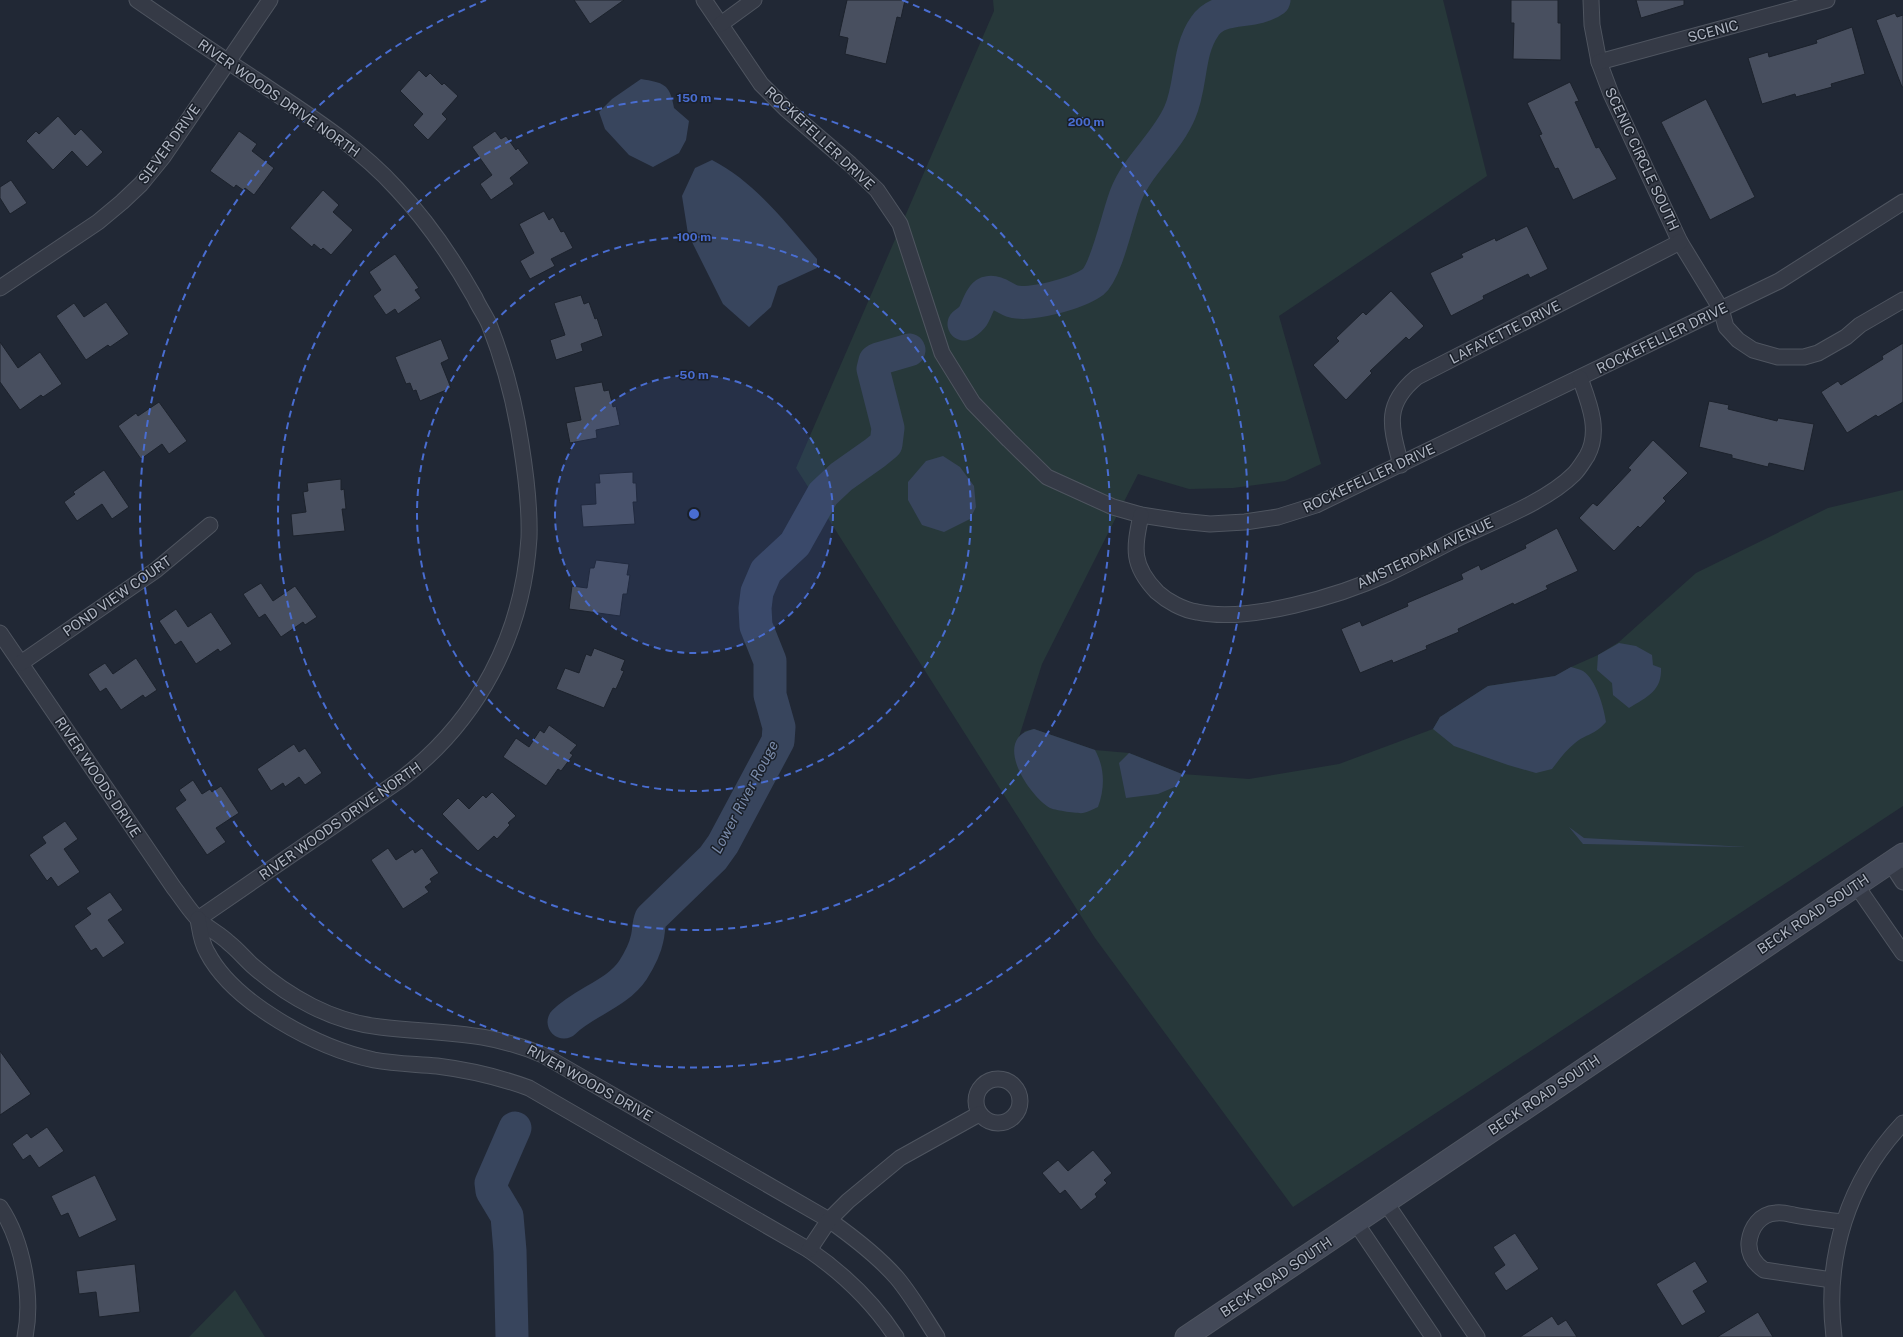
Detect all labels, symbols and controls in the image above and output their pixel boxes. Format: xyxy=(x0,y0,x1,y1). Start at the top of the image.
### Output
street label: SCENIC xyxy=(1686,17,1740,45)
street label: RIVER WOODS DRIVE NORTH xyxy=(195,36,363,160)
street label: ROCKEFELLER DRIVE xyxy=(762,83,878,193)
street label: SCENIC CIRCLE SOUTH xyxy=(1602,85,1682,233)
text: 150 m xyxy=(677,91,711,105)
street label: SIEVER DRIVE xyxy=(135,101,203,187)
text: 200 m xyxy=(1068,115,1104,129)
text: 100 m xyxy=(677,230,711,244)
street label: LAFAYETTE DRIVE xyxy=(1447,297,1563,367)
street label: ROCKEFELLER DRIVE xyxy=(1594,299,1730,377)
text: 50 m xyxy=(679,368,709,382)
street label: ROCKEFELLER DRIVE xyxy=(1301,440,1437,516)
centre of rings xyxy=(687,507,701,521)
street label: AMSTERDAM AVENUE xyxy=(1354,514,1496,592)
street label: POND VIEW COURT xyxy=(60,553,174,639)
street label: RIVER WOODS DRIVE xyxy=(52,714,144,840)
water label: Lower River Rouge xyxy=(708,737,781,856)
street label: RIVER WOODS DRIVE NORTH xyxy=(256,759,424,883)
street label: BECK ROAD SOUTH xyxy=(1754,871,1872,957)
street label: RIVER WOODS DRIVE xyxy=(524,1042,656,1124)
street label: BECK ROAD SOUTH xyxy=(1485,1052,1603,1138)
street label: BECK ROAD SOUTH xyxy=(1217,1234,1335,1320)

